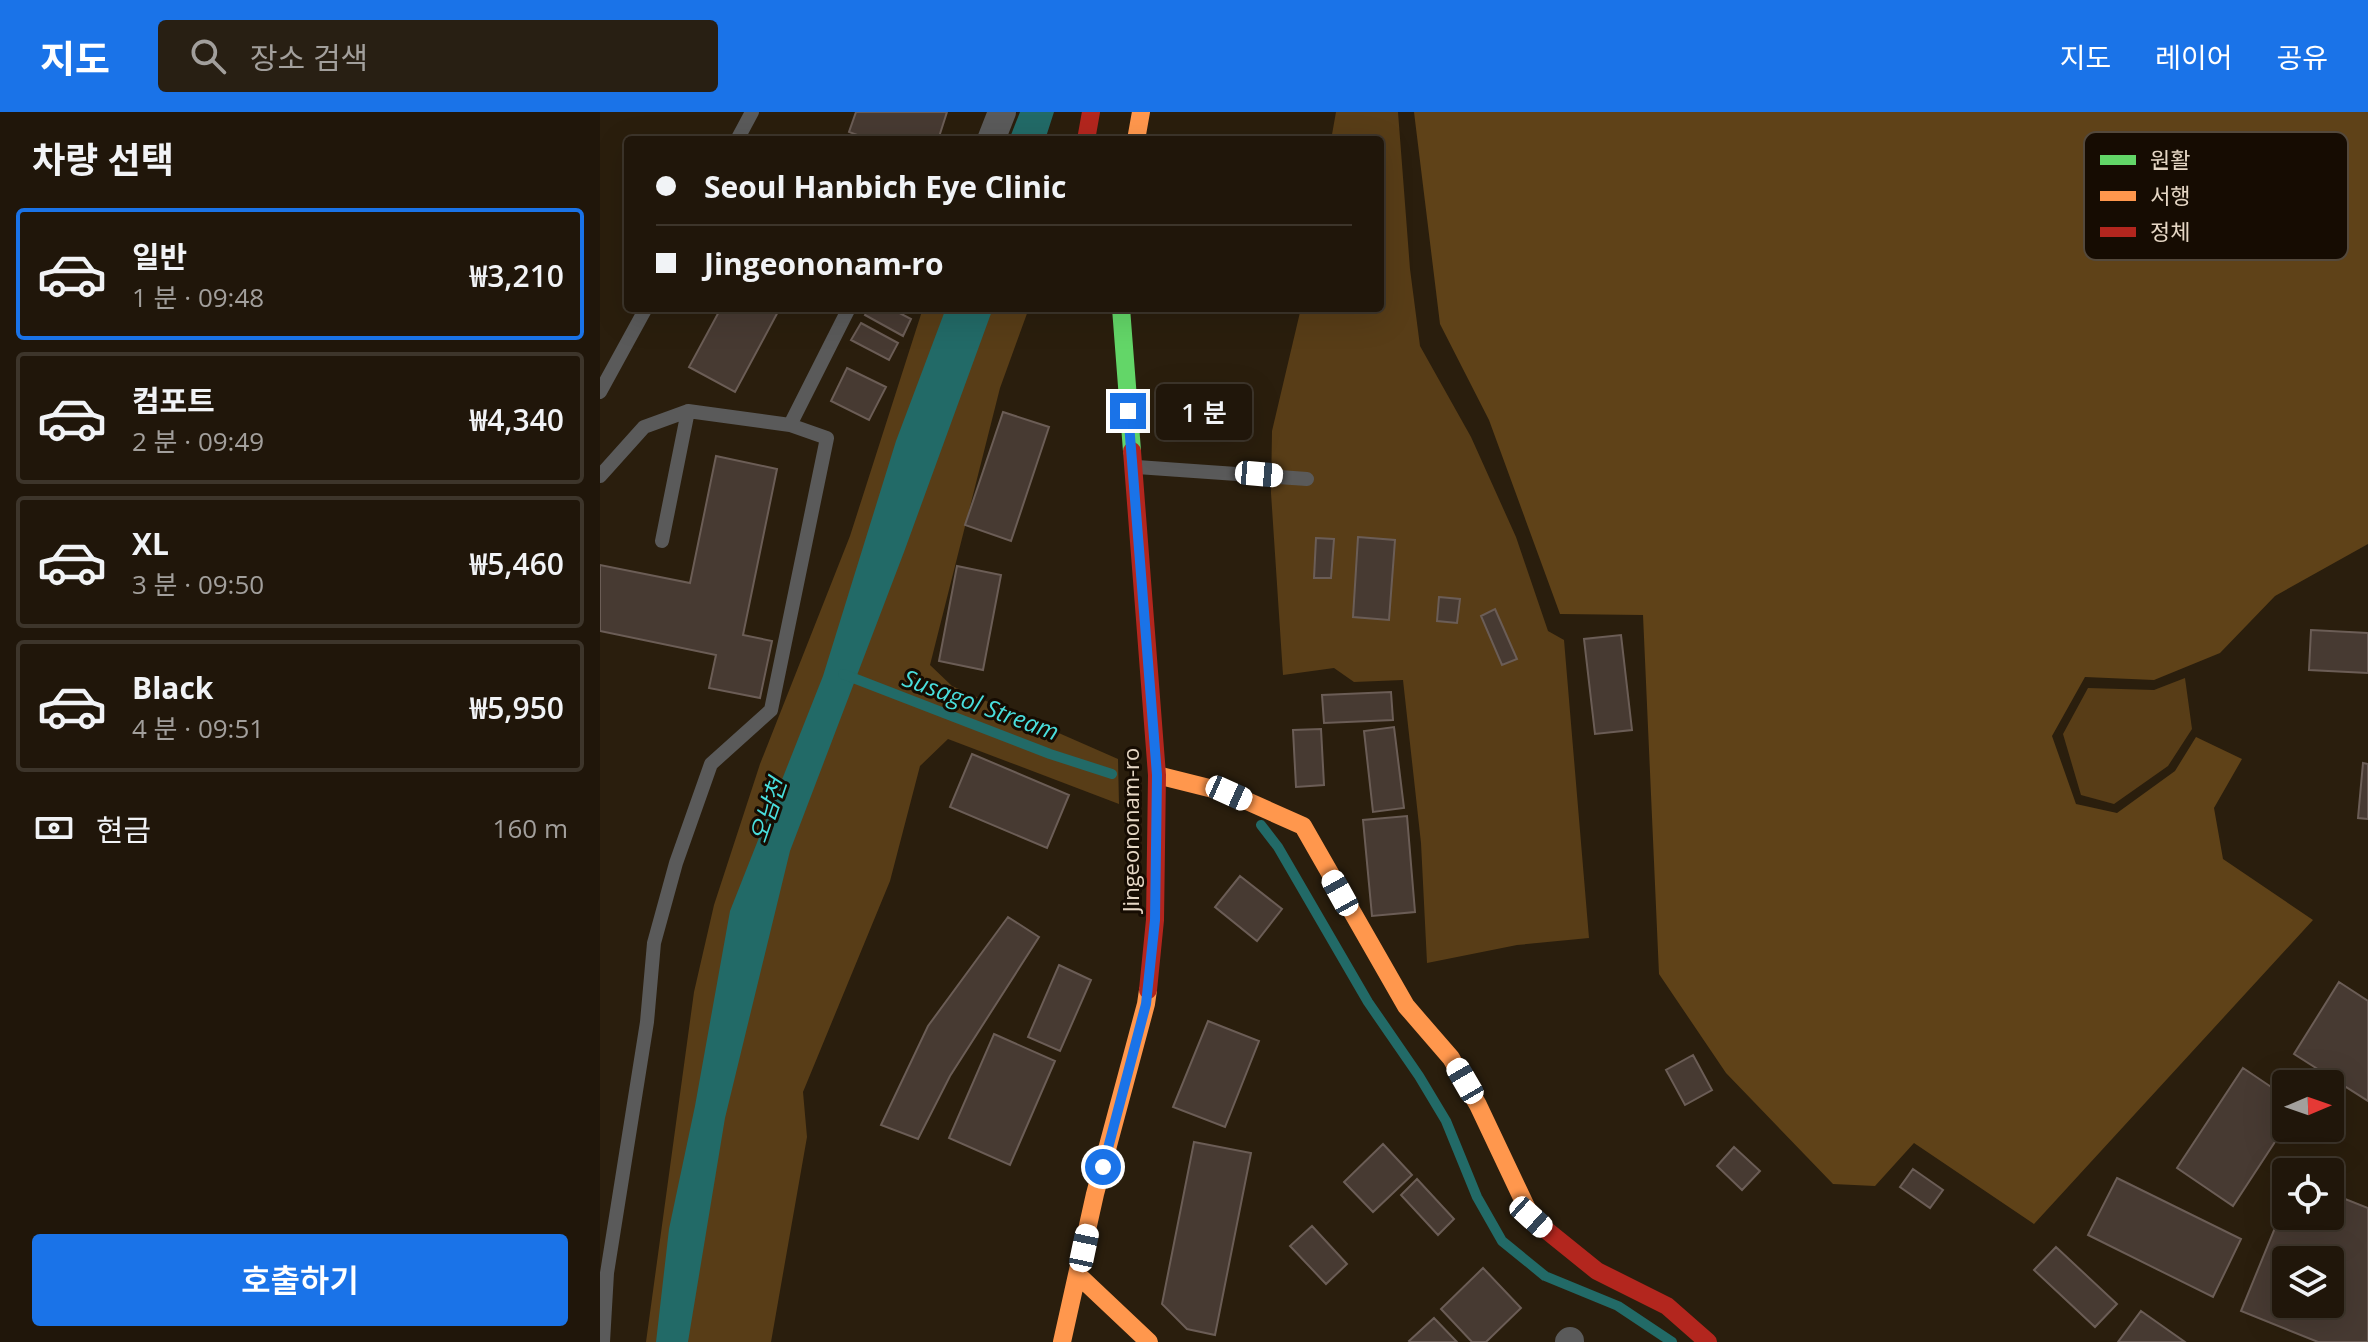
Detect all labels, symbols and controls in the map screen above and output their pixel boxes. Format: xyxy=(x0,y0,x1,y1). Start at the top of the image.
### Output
search box xyxy=(158,20,718,92)
text: 지도 xyxy=(40,32,110,84)
icon: search xyxy=(186,34,230,78)
text: 장소 검색 xyxy=(250,37,368,78)
text: 지도 xyxy=(2060,38,2111,76)
text: 레이어 xyxy=(2155,38,2232,76)
text: 공유 xyxy=(2276,38,2328,76)
legend xyxy=(2084,132,2348,260)
text: 차량 선택 xyxy=(32,135,174,184)
text: 원활 xyxy=(2150,144,2190,174)
text: Seoul Hanbich Eye Clinic xyxy=(704,166,1066,207)
text: 서행 xyxy=(2150,180,2190,210)
text: 정체 xyxy=(2150,216,2190,246)
text: 일반 xyxy=(132,236,187,277)
icon: car xyxy=(36,238,108,310)
text: Jingeononam-ro xyxy=(704,243,944,284)
text: ₩3,210 xyxy=(470,255,564,296)
text: 1 분 · 09:48 xyxy=(132,279,264,315)
text: 컴포트 xyxy=(132,380,215,421)
icon: car xyxy=(36,382,108,454)
callout: 1 분 xyxy=(1156,383,1252,439)
route end xyxy=(1110,393,1146,429)
text: 1 분 xyxy=(1181,394,1227,430)
text: ₩4,340 xyxy=(470,399,564,440)
text: 2 분 · 09:49 xyxy=(132,423,264,459)
car xyxy=(1234,460,1284,488)
text: XL xyxy=(132,523,169,564)
icon: car xyxy=(36,526,108,598)
text: ₩5,460 xyxy=(470,543,564,584)
text: 3 분 · 09:50 xyxy=(132,566,264,602)
water label: Susagol Stream xyxy=(898,660,1064,748)
text: Black xyxy=(132,667,213,708)
icon: car xyxy=(36,670,108,742)
text: ₩5,950 xyxy=(470,687,564,728)
text: 4 분 · 09:51 xyxy=(132,710,264,746)
street label: Jingeononam-ro xyxy=(1115,748,1145,914)
water label: 오남천 xyxy=(741,771,794,847)
car xyxy=(1202,772,1256,814)
icon: cash xyxy=(32,806,76,850)
text: 현금 xyxy=(96,809,151,850)
text: 160 m xyxy=(493,810,568,846)
car xyxy=(1318,866,1362,920)
car xyxy=(1443,1054,1487,1108)
north arrow xyxy=(2272,1070,2344,1142)
map controls xyxy=(2272,1070,2344,1318)
route start xyxy=(1085,1149,1121,1185)
button: locate xyxy=(2272,1158,2344,1230)
car xyxy=(1505,1192,1557,1242)
car xyxy=(1067,1222,1101,1274)
button: 호출하기 xyxy=(32,1234,568,1326)
button: layers xyxy=(2272,1246,2344,1318)

